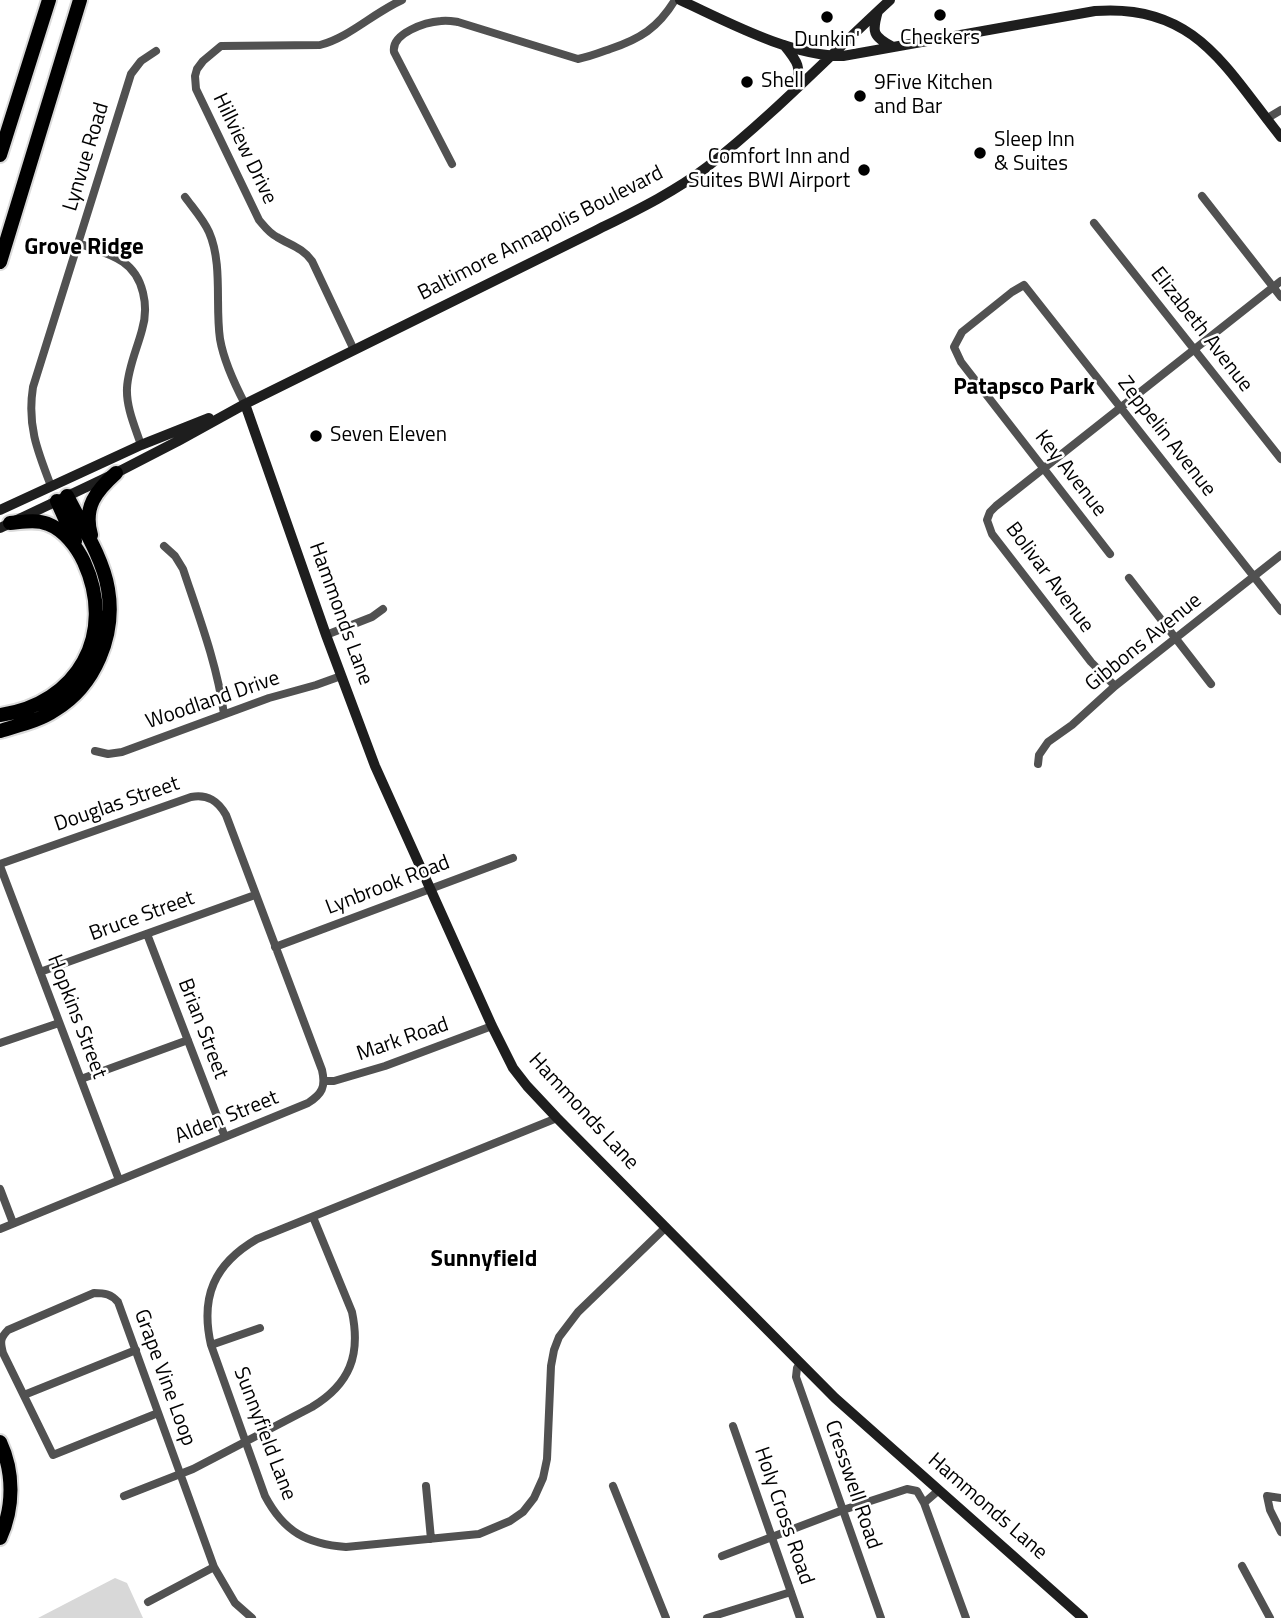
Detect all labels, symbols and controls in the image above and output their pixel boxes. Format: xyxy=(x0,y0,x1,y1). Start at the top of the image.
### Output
marker: Checkers xyxy=(932,7,948,23)
marker: Dunkin' xyxy=(819,9,835,25)
place label: Checkers xyxy=(900,26,980,52)
place label: Dunkin' xyxy=(794,28,860,54)
place label: Shell xyxy=(761,69,804,95)
place label: 9Five Kitchen and Bar xyxy=(874,71,993,121)
marker: Shell xyxy=(739,74,755,90)
marker: 9Five Kitchen and Bar xyxy=(852,88,868,104)
street label: Hillview Drive xyxy=(206,89,282,209)
street label: Lynvue Road xyxy=(59,100,115,214)
place label: Sleep Inn & Suites xyxy=(994,128,1075,178)
place label: Comfort Inn and Suites BWI Airport xyxy=(688,145,850,195)
marker: Sleep Inn & Suites xyxy=(972,145,988,161)
street label: Baltimore Annapolis Boulevard xyxy=(414,161,668,307)
marker: Comfort Inn and Suites BWI Airport xyxy=(856,162,872,178)
district label: Grove Ridge xyxy=(24,234,144,262)
street label: Elizabeth Avenue xyxy=(1144,262,1258,398)
street label: Zeppelin Avenue xyxy=(1111,372,1221,502)
district label: Patapsco Park xyxy=(953,374,1095,402)
place label: Seven Eleven xyxy=(330,423,447,449)
street label: Key Avenue xyxy=(1029,426,1111,522)
marker: Seven Eleven xyxy=(308,428,324,444)
street label: Bolivar Avenue xyxy=(999,518,1099,638)
street label: Hammonds Lane xyxy=(302,539,378,689)
street label: Gibbons Avenue xyxy=(1081,589,1207,697)
street label: Woodland Drive xyxy=(143,666,283,736)
street label: Douglas Street xyxy=(51,772,183,838)
street label: Lynbrook Road xyxy=(322,851,454,921)
street label: Bruce Street xyxy=(86,886,198,948)
street label: Hopkins Street xyxy=(41,951,111,1083)
street label: Brian Street xyxy=(171,975,233,1083)
street label: Mark Road xyxy=(354,1013,452,1067)
street label: Hammonds Lane xyxy=(523,1049,643,1175)
street label: Alden Street xyxy=(172,1086,282,1150)
district label: Sunnyfield xyxy=(431,1246,537,1274)
street label: Grape Vine Loop xyxy=(128,1306,200,1450)
street label: Sunnyfield Lane xyxy=(227,1364,301,1504)
street label: Cresswell Road xyxy=(818,1417,886,1553)
street label: Holy Cross Road xyxy=(748,1444,818,1588)
street label: Hammonds Lane xyxy=(922,1448,1052,1566)

